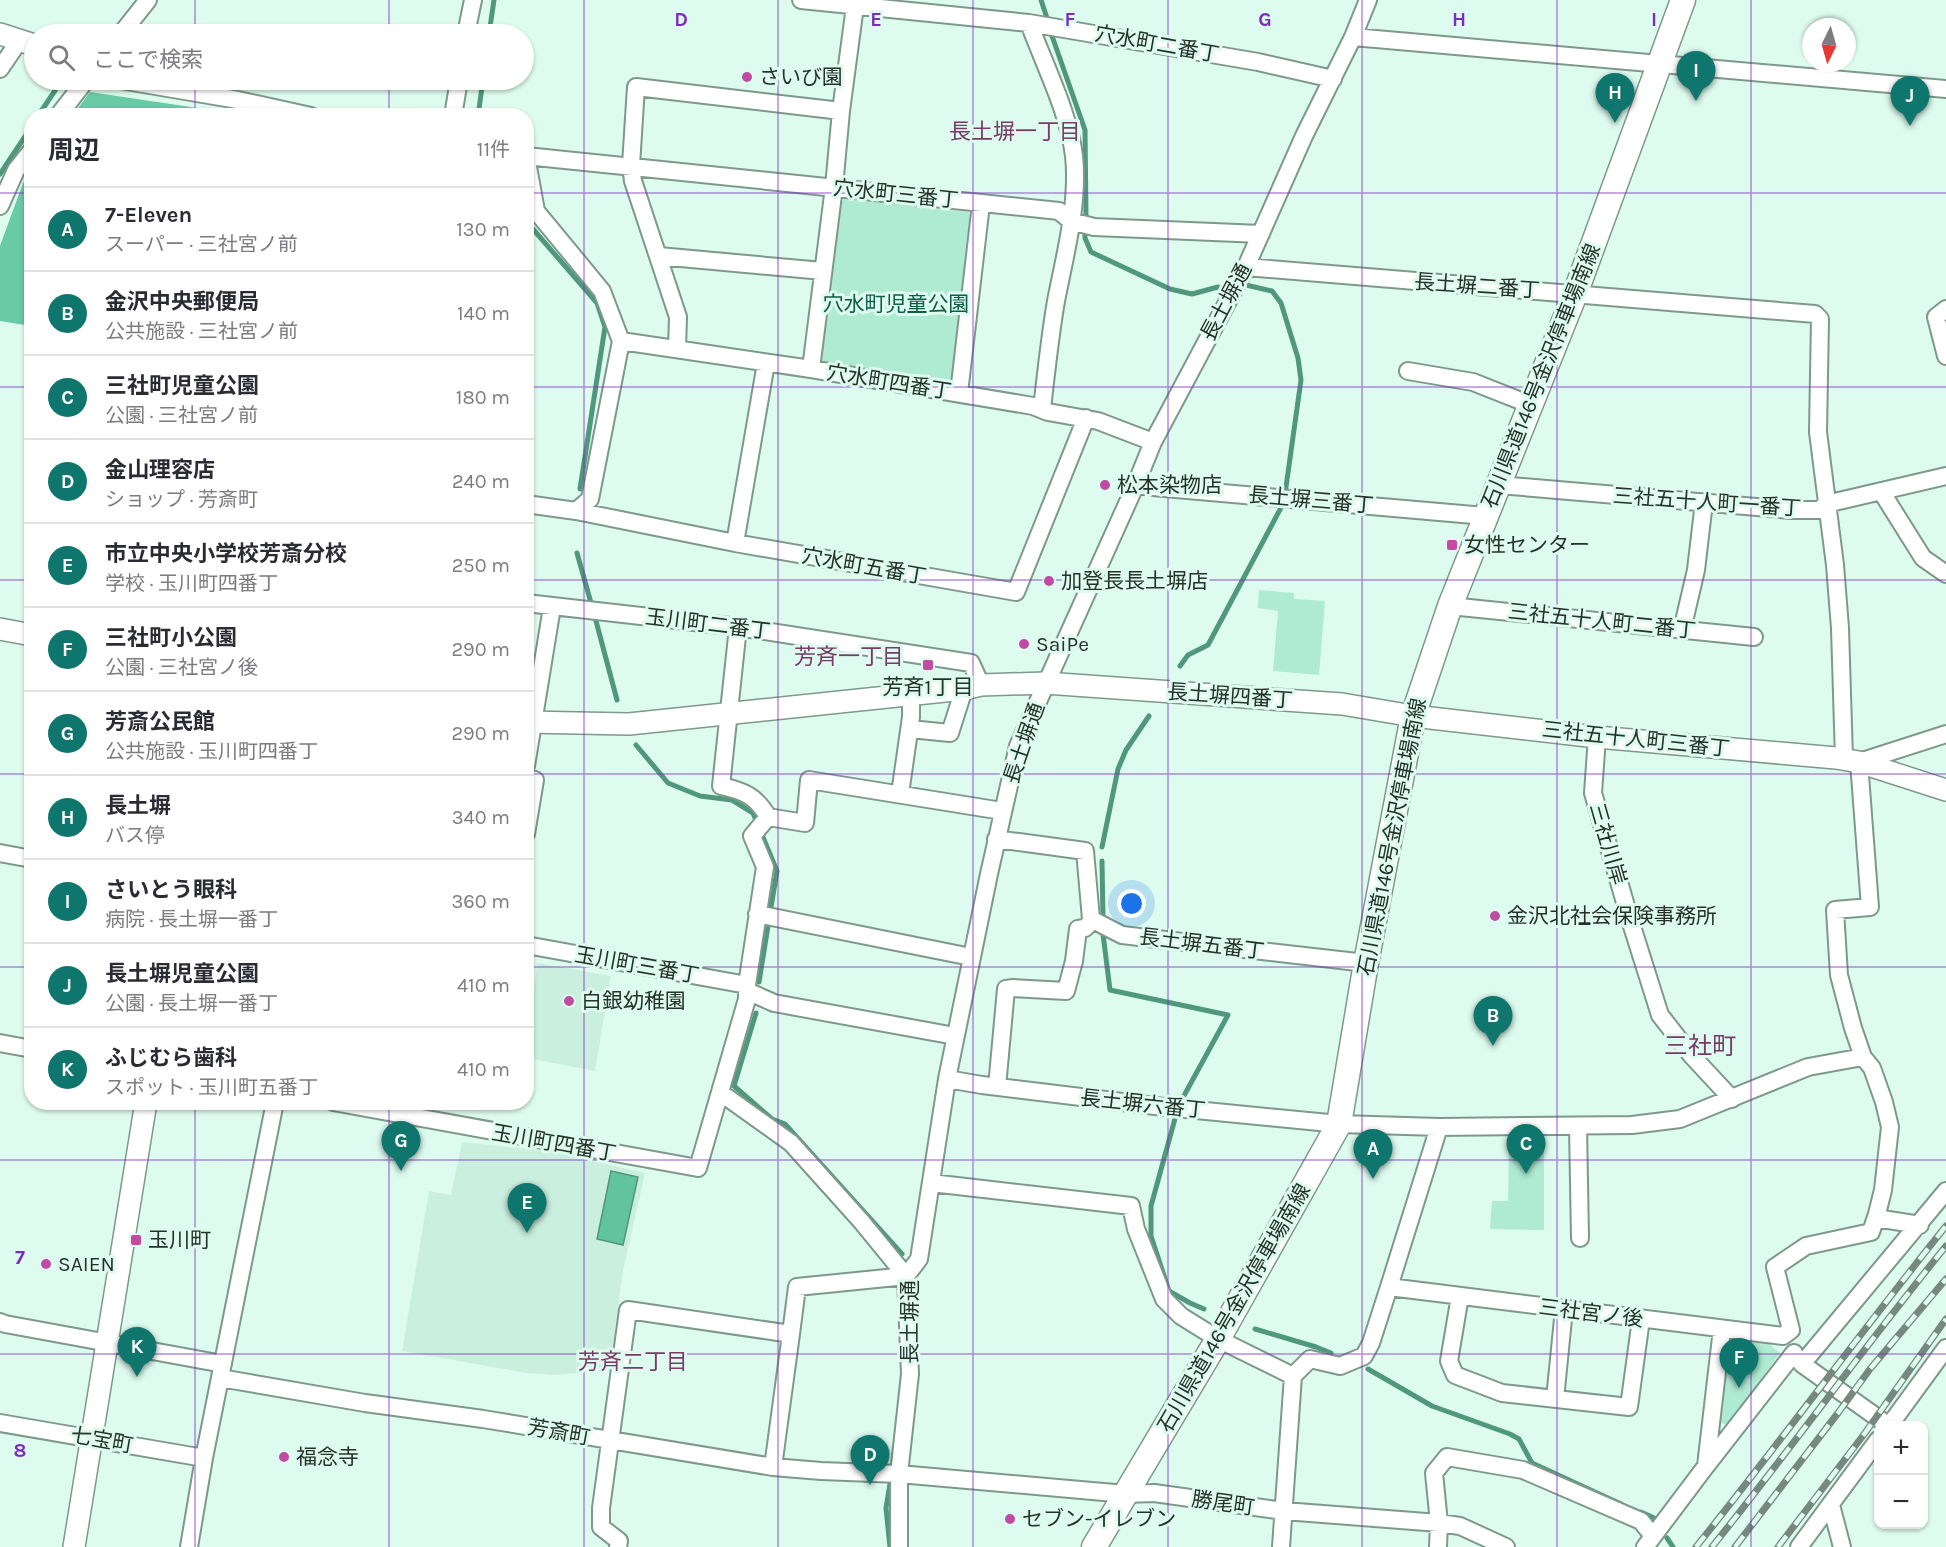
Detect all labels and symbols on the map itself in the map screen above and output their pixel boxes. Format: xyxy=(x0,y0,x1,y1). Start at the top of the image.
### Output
text: D xyxy=(674,8,688,31)
text: E xyxy=(870,8,882,31)
text: F xyxy=(1065,8,1076,31)
text: G xyxy=(1258,8,1272,31)
text: H xyxy=(1452,8,1466,31)
text: I xyxy=(1651,8,1657,31)
north arrow xyxy=(1802,18,1856,72)
street label: 穴水町二番丁 xyxy=(1093,21,1221,67)
pin: I xyxy=(1676,51,1716,101)
place label: さいび園 xyxy=(759,65,843,89)
marker: さいび園 xyxy=(740,70,754,84)
pin: H xyxy=(1596,74,1634,123)
pin: J xyxy=(1890,76,1930,126)
district label: 長土塀一丁目 xyxy=(949,119,1081,145)
street label: 穴水町三番丁 xyxy=(832,175,960,213)
street label: 石川県道146号金沢停車場南線 xyxy=(1477,240,1605,512)
street label: 長土塀通 xyxy=(1196,259,1256,345)
street label: 長土塀二番丁 xyxy=(1413,270,1541,302)
park label: 穴水町児童公園 xyxy=(823,292,970,316)
street label: 穴水町四番丁 xyxy=(825,360,953,404)
place label: 松本染物店 xyxy=(1117,473,1222,497)
marker: 松本染物店 xyxy=(1098,478,1112,492)
street label: 長土塀三番丁 xyxy=(1247,483,1375,517)
street label: 三社五十人町一番丁 xyxy=(1612,483,1802,521)
place label: 女性センター xyxy=(1464,533,1590,557)
marker: 女性センター xyxy=(1445,538,1459,552)
street label: 穴水町五番丁 xyxy=(800,543,928,589)
place label: 加登長長土塀店 xyxy=(1061,569,1208,593)
marker: 加登長長土塀店 xyxy=(1042,574,1056,588)
street label: 三社五十人町二番丁 xyxy=(1507,599,1697,643)
street label: 玉川町二番丁 xyxy=(644,604,772,644)
place label: SaiPe xyxy=(1036,632,1089,656)
marker: SaiPe xyxy=(1017,637,1031,651)
district label: 芳斉一丁目 xyxy=(794,644,904,670)
marker: 芳斉1丁目 xyxy=(921,658,935,672)
place label: 芳斉1丁目 xyxy=(883,675,973,699)
street label: 長土塀四番丁 xyxy=(1166,680,1294,712)
street label: 石川県道146号金沢停車場南線 xyxy=(1353,696,1431,978)
street label: 長土塀通 xyxy=(999,699,1049,787)
street label: 三社五十人町三番丁 xyxy=(1541,717,1731,761)
street label: 三社川岸 xyxy=(1585,800,1631,888)
your location xyxy=(1117,889,1146,918)
place label: 金沢北社会保険事務所 xyxy=(1507,904,1717,928)
marker: 金沢北社会保険事務所 xyxy=(1488,909,1502,923)
street label: 長土塀五番丁 xyxy=(1138,924,1266,964)
street label: 玉川町三番丁 xyxy=(573,942,701,988)
place label: 白銀幼稚園 xyxy=(581,989,686,1013)
marker: 白銀幼稚園 xyxy=(562,994,576,1008)
pin: B xyxy=(1474,996,1512,1046)
district label: 三社町 xyxy=(1664,1032,1736,1060)
street label: 長土塀六番丁 xyxy=(1079,1085,1207,1123)
street label: 玉川町四番丁 xyxy=(490,1120,618,1166)
pin: G xyxy=(382,1122,420,1171)
pin: C xyxy=(1506,1124,1546,1174)
pin: A xyxy=(1354,1130,1392,1179)
street label: 石川県道146号金沢停車場南線 xyxy=(1153,1180,1315,1436)
pin: E xyxy=(508,1184,546,1233)
place label: 玉川町 xyxy=(148,1228,211,1252)
marker: 玉川町 xyxy=(129,1233,143,1247)
text: 7 xyxy=(15,1246,25,1269)
place label: SAIEN xyxy=(58,1252,115,1276)
marker: SAIEN xyxy=(39,1257,53,1271)
street label: 長土塀通 xyxy=(898,1280,922,1364)
street label: 三社宮ノ後 xyxy=(1537,1295,1645,1331)
pin: K xyxy=(118,1328,156,1377)
pin: F xyxy=(1720,1338,1758,1388)
district label: 芳斉二丁目 xyxy=(578,1349,688,1375)
street label: 芳斎町 xyxy=(526,1415,592,1449)
street label: 七宝町 xyxy=(69,1423,135,1457)
pin: D xyxy=(850,1436,890,1485)
text: 8 xyxy=(14,1439,26,1462)
place label: 福念寺 xyxy=(296,1445,359,1469)
marker: 福念寺 xyxy=(277,1450,291,1464)
street label: 勝尾町 xyxy=(1190,1487,1256,1519)
place label: セブン-イレブン xyxy=(1022,1507,1176,1531)
marker: セブン-イレブン xyxy=(1003,1512,1017,1526)

